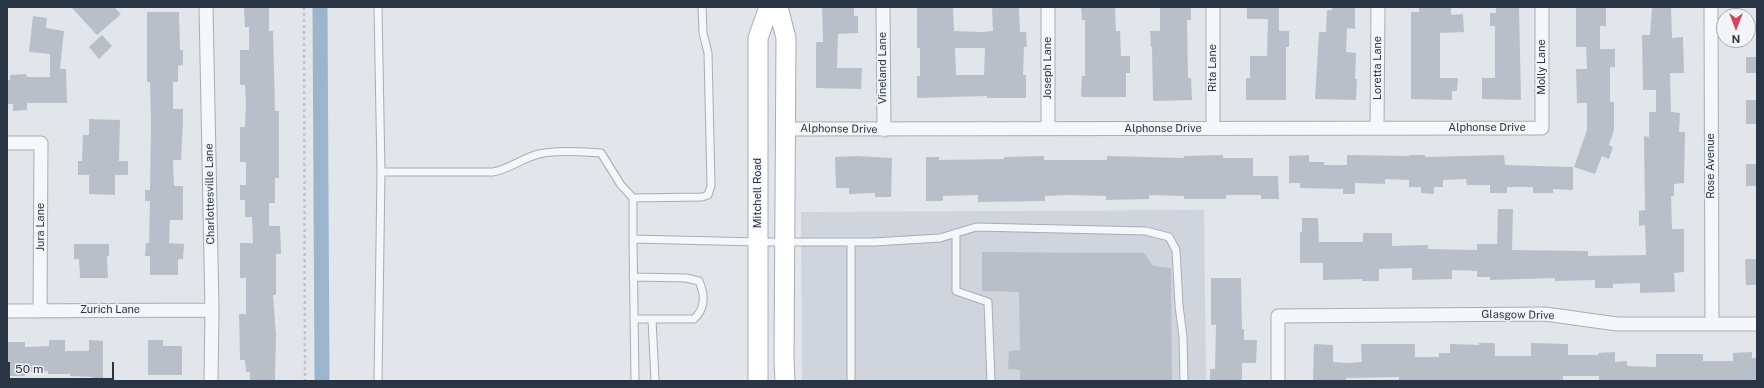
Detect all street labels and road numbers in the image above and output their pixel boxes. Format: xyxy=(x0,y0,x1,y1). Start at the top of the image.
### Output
street label: Vineland Lane xyxy=(876,32,890,104)
street label: Loretta Lane xyxy=(1371,36,1385,100)
street label: Joseph Lane xyxy=(1041,37,1055,99)
street label: Molly Lane xyxy=(1535,39,1549,95)
street label: Rita Lane xyxy=(1206,44,1220,92)
street label: Alphonse Drive xyxy=(1448,121,1526,135)
street label: Alphonse Drive xyxy=(800,122,878,136)
street label: Alphonse Drive xyxy=(1124,122,1202,136)
street label: Rose Avenue xyxy=(1704,133,1718,199)
street label: Charlottesville Lane xyxy=(203,143,217,245)
street label: Mitchell Road xyxy=(751,158,765,228)
street label: Jura Lane xyxy=(34,203,48,251)
street label: Zurich Lane xyxy=(80,303,140,317)
street label: Glasgow Drive xyxy=(1481,308,1555,322)

